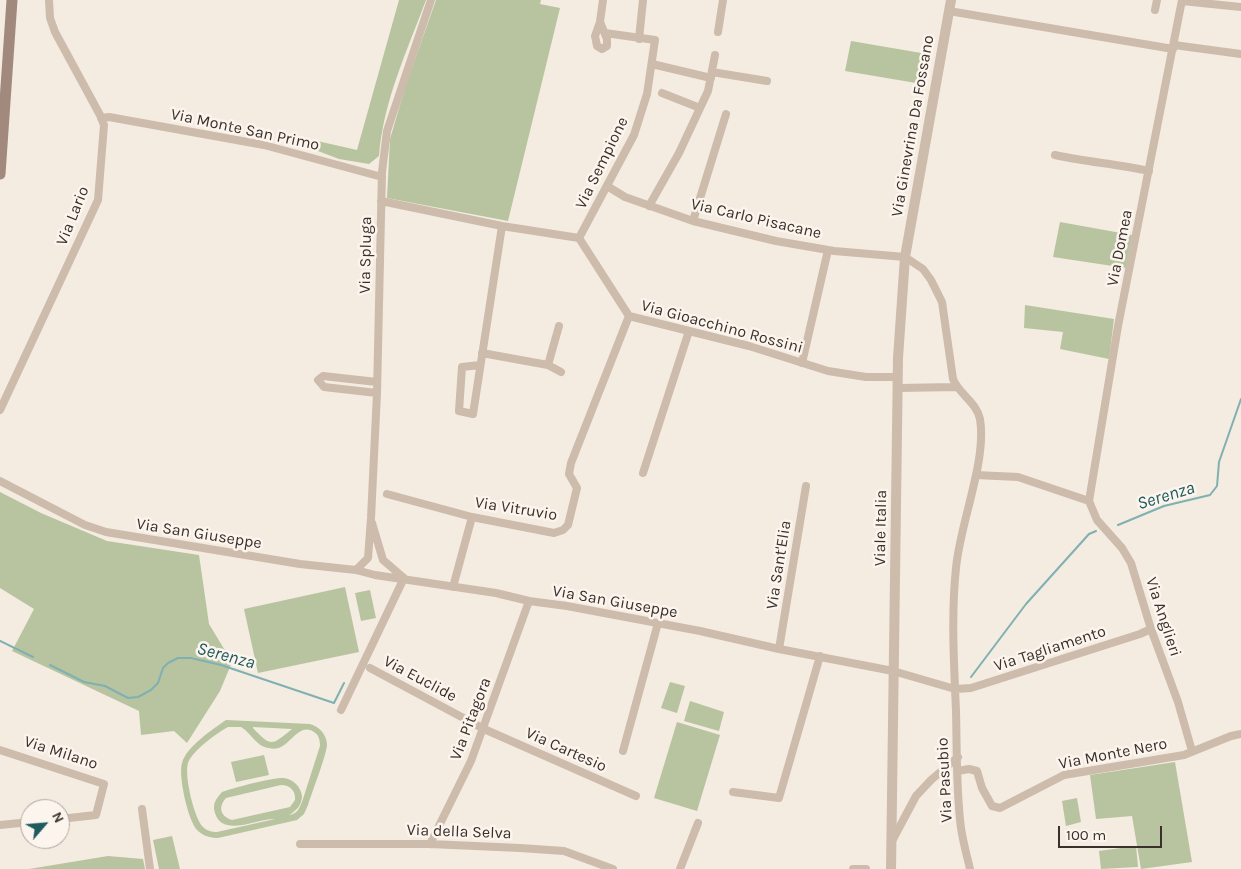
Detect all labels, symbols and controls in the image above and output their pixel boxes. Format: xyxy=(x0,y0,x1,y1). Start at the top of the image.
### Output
street label: Via Ginevrina Da Fossano xyxy=(888,34,938,218)
street label: Via Monte San Primo xyxy=(169,105,321,155)
street label: Via Sempione xyxy=(571,114,633,212)
street label: Via Lario xyxy=(52,184,94,248)
street label: Via Carlo Pisacane xyxy=(689,195,823,243)
street label: Via Domea xyxy=(1103,208,1137,288)
street label: Via Spluga xyxy=(356,216,376,294)
street label: Via Gioacchino Rossini xyxy=(639,296,805,358)
water label: Serenza xyxy=(1135,477,1197,515)
street label: Viale Italia xyxy=(871,490,891,566)
street label: Via Vitruvio xyxy=(473,493,559,525)
street label: Via San Giuseppe xyxy=(135,515,263,553)
street label: Via Sant'Elia xyxy=(762,519,796,611)
street label: Via Anglieri xyxy=(1141,575,1185,659)
street label: Via San Giuseppe xyxy=(551,582,679,622)
street label: Via Tagliamento xyxy=(992,622,1108,676)
water label: Serenza xyxy=(195,638,257,674)
street label: Via Euclide xyxy=(380,652,460,706)
street label: Via Pitagora xyxy=(446,675,496,763)
street label: Via Cartesio xyxy=(522,724,610,776)
street label: Via Milano xyxy=(22,732,100,774)
street label: Via Monte Nero xyxy=(1057,734,1169,774)
street label: Via Pasubio xyxy=(933,737,957,823)
north arrow xyxy=(20,799,70,849)
text: N xyxy=(48,809,68,826)
scale bar xyxy=(1061,816,1165,848)
street label: Via della Selva xyxy=(406,821,512,843)
text: 100 m xyxy=(1066,826,1106,844)

